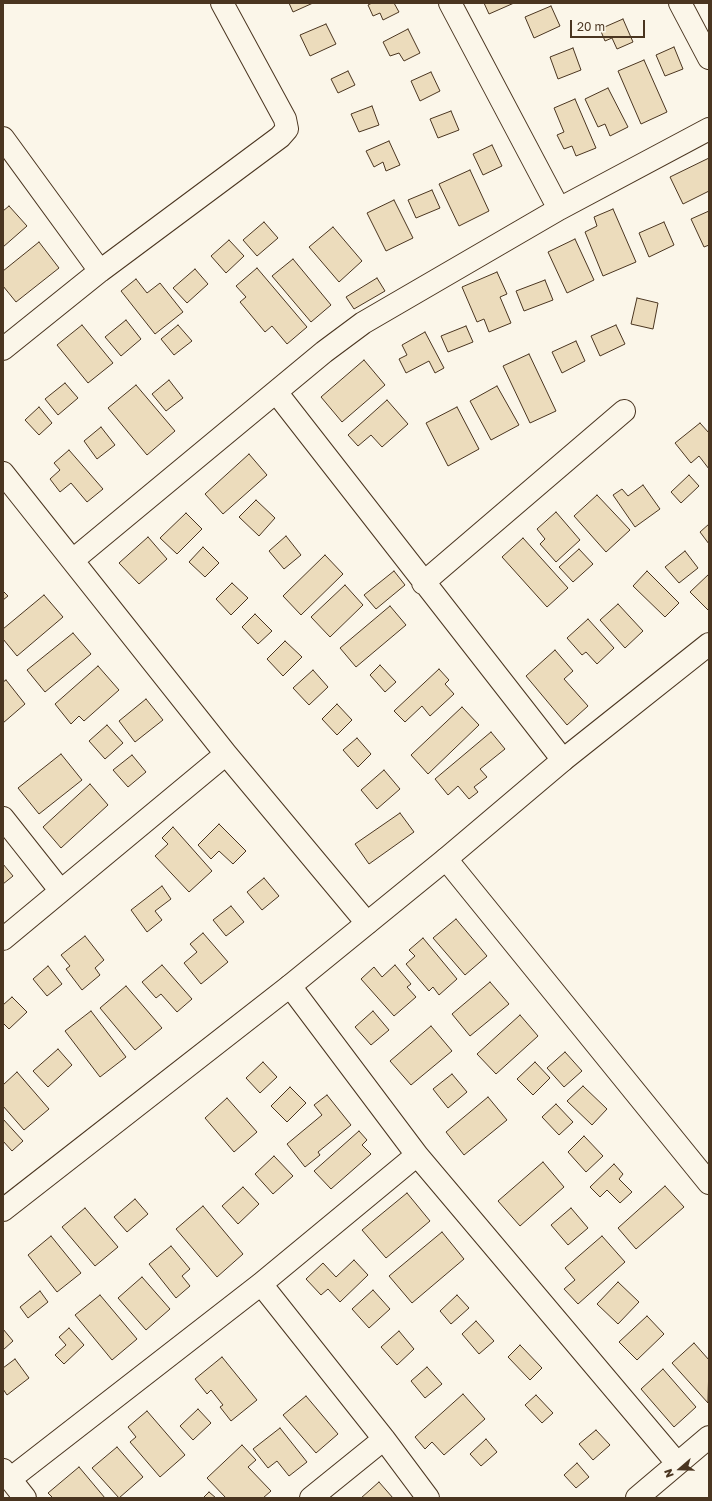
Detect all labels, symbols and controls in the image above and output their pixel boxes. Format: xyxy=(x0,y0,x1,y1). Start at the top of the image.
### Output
scale bar xyxy=(572,12,647,38)
text: 20 m xyxy=(577,19,605,34)
north arrow xyxy=(660,1449,700,1489)
text: N xyxy=(661,1467,676,1479)

